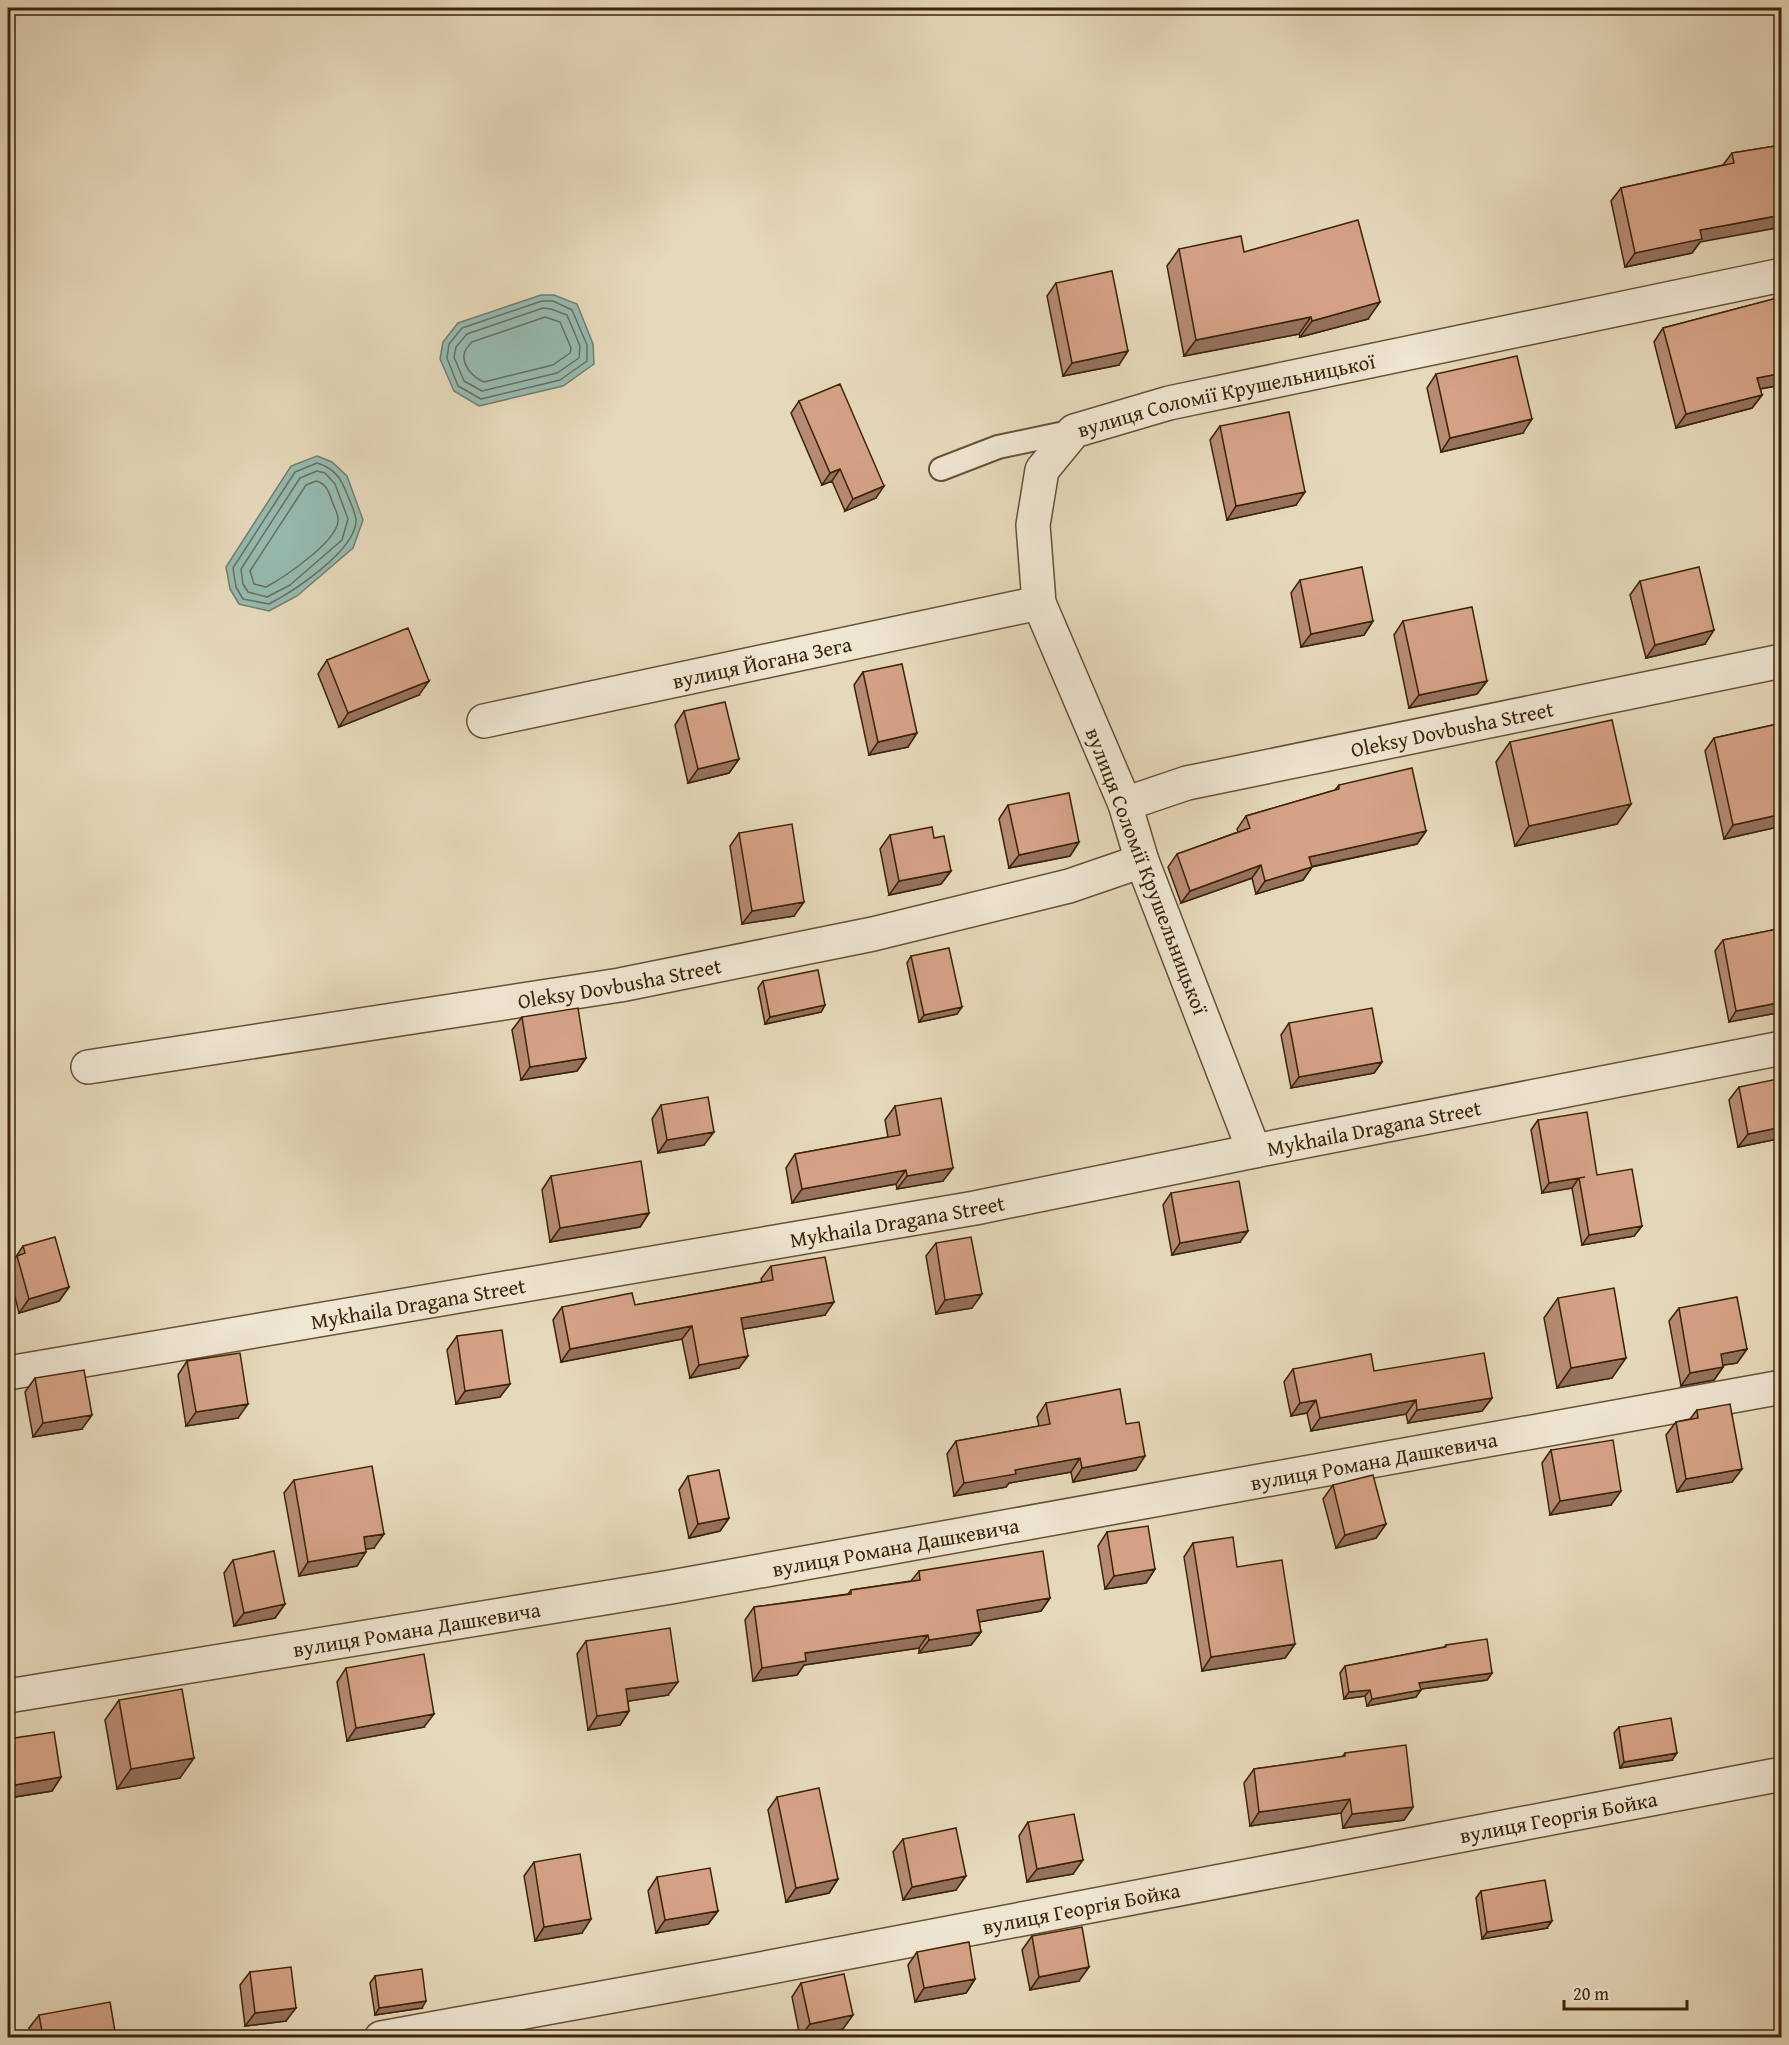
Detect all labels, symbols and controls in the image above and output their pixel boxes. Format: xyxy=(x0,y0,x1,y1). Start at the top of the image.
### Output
street label: вулиця Соломії Крушельницької xyxy=(1073,345,1379,445)
street label: вулиця Йогана Зега xyxy=(669,628,854,696)
street label: Oleksy Dovbusha Street xyxy=(1348,693,1557,765)
street label: вулиця Соломії Крушельницької xyxy=(1078,723,1216,1020)
street label: Oleksy Dovbusha Street xyxy=(515,949,724,1016)
street label: Mykhaila Dragana Street xyxy=(1264,1091,1484,1164)
street label: Mykhaila Dragana Street xyxy=(787,1187,1008,1255)
street label: Mykhaila Dragana Street xyxy=(308,1269,528,1337)
street label: вулиця Романа Дашкевича xyxy=(1248,1423,1500,1498)
street label: вулиця Романа Дашкевича xyxy=(770,1509,1021,1584)
street label: вулиця Романа Дашкевича xyxy=(291,1593,543,1664)
street label: вулиця Георгія Бойка xyxy=(1457,1783,1660,1851)
street label: вулиця Георгія Бойка xyxy=(980,1874,1182,1942)
scale bar xyxy=(1564,1973,1687,2011)
text: 20 m xyxy=(1573,1980,1609,2007)

